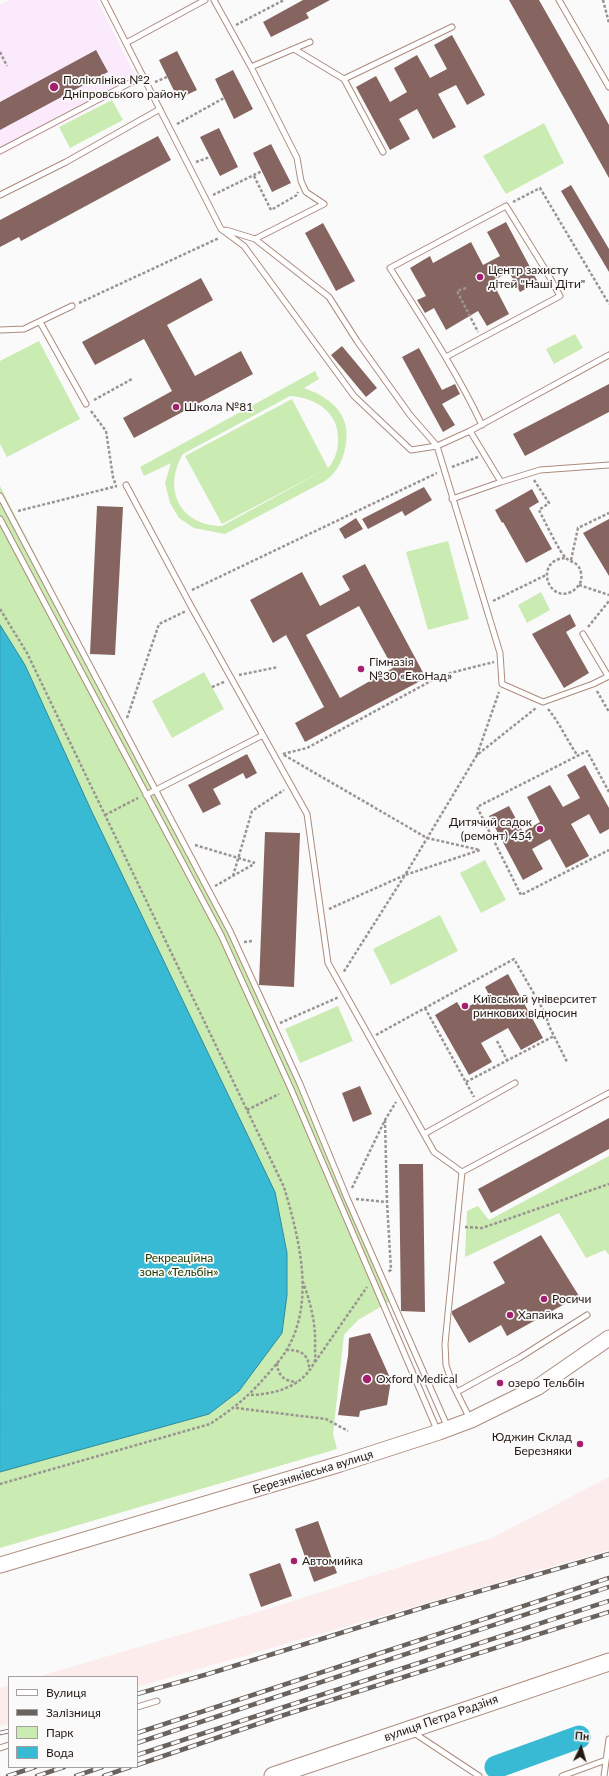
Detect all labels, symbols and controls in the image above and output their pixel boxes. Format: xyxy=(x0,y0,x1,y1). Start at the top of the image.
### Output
place label: Поліклініка №2 Дніпровського району xyxy=(63,73,186,101)
marker: Поліклініка №2 Дніпровського району xyxy=(48,81,60,93)
place label: Центр захисту дітей "Наші Діти" xyxy=(488,263,585,291)
marker: Центр захисту дітей "Наші Діти" xyxy=(475,272,485,282)
place label: Школа №81 xyxy=(184,400,253,414)
marker: Школа №81 xyxy=(171,402,181,412)
place label: Гімназія №30 «ЕкоНад» xyxy=(369,655,452,683)
marker: Гімназія №30 «ЕкоНад» xyxy=(356,664,366,674)
place label: Дитячий садок (ремонт) 454 xyxy=(449,815,532,843)
marker: Дитячий садок (ремонт) 454 xyxy=(535,824,545,834)
place label: Київський університет ринкових відносин xyxy=(473,992,597,1020)
marker: Київський університет ринкових відносин xyxy=(460,1001,470,1011)
park label: Рекреаційна зона «Тельбін» xyxy=(140,1251,218,1279)
place label: Росичи xyxy=(552,1292,591,1306)
marker: Росичи xyxy=(539,1294,549,1304)
place label: Хапайка xyxy=(518,1308,563,1322)
marker: Хапайка xyxy=(505,1310,515,1320)
place label: Oxford Medical xyxy=(376,1372,458,1386)
marker: Oxford Medical xyxy=(361,1373,373,1385)
place label: озеро Тельбін xyxy=(508,1376,584,1390)
marker: озеро Тельбін xyxy=(495,1378,505,1388)
place label: Юджин Склад Березняки xyxy=(492,1430,572,1458)
marker: Юджин Склад Березняки xyxy=(575,1439,585,1449)
street label: Березняківська вулиця xyxy=(251,1447,375,1497)
place label: Автомийка xyxy=(302,1554,363,1568)
marker: Автомийка xyxy=(289,1556,299,1566)
legend xyxy=(8,1676,138,1768)
text: Вулиця xyxy=(46,1685,86,1700)
street label: вулиця Петра Радзіня xyxy=(382,1692,500,1744)
text: Залізниця xyxy=(46,1705,101,1720)
text: Парк xyxy=(46,1725,74,1740)
north arrow xyxy=(561,1728,601,1768)
text: Пн xyxy=(574,1728,590,1743)
text: Вода xyxy=(46,1745,74,1760)

